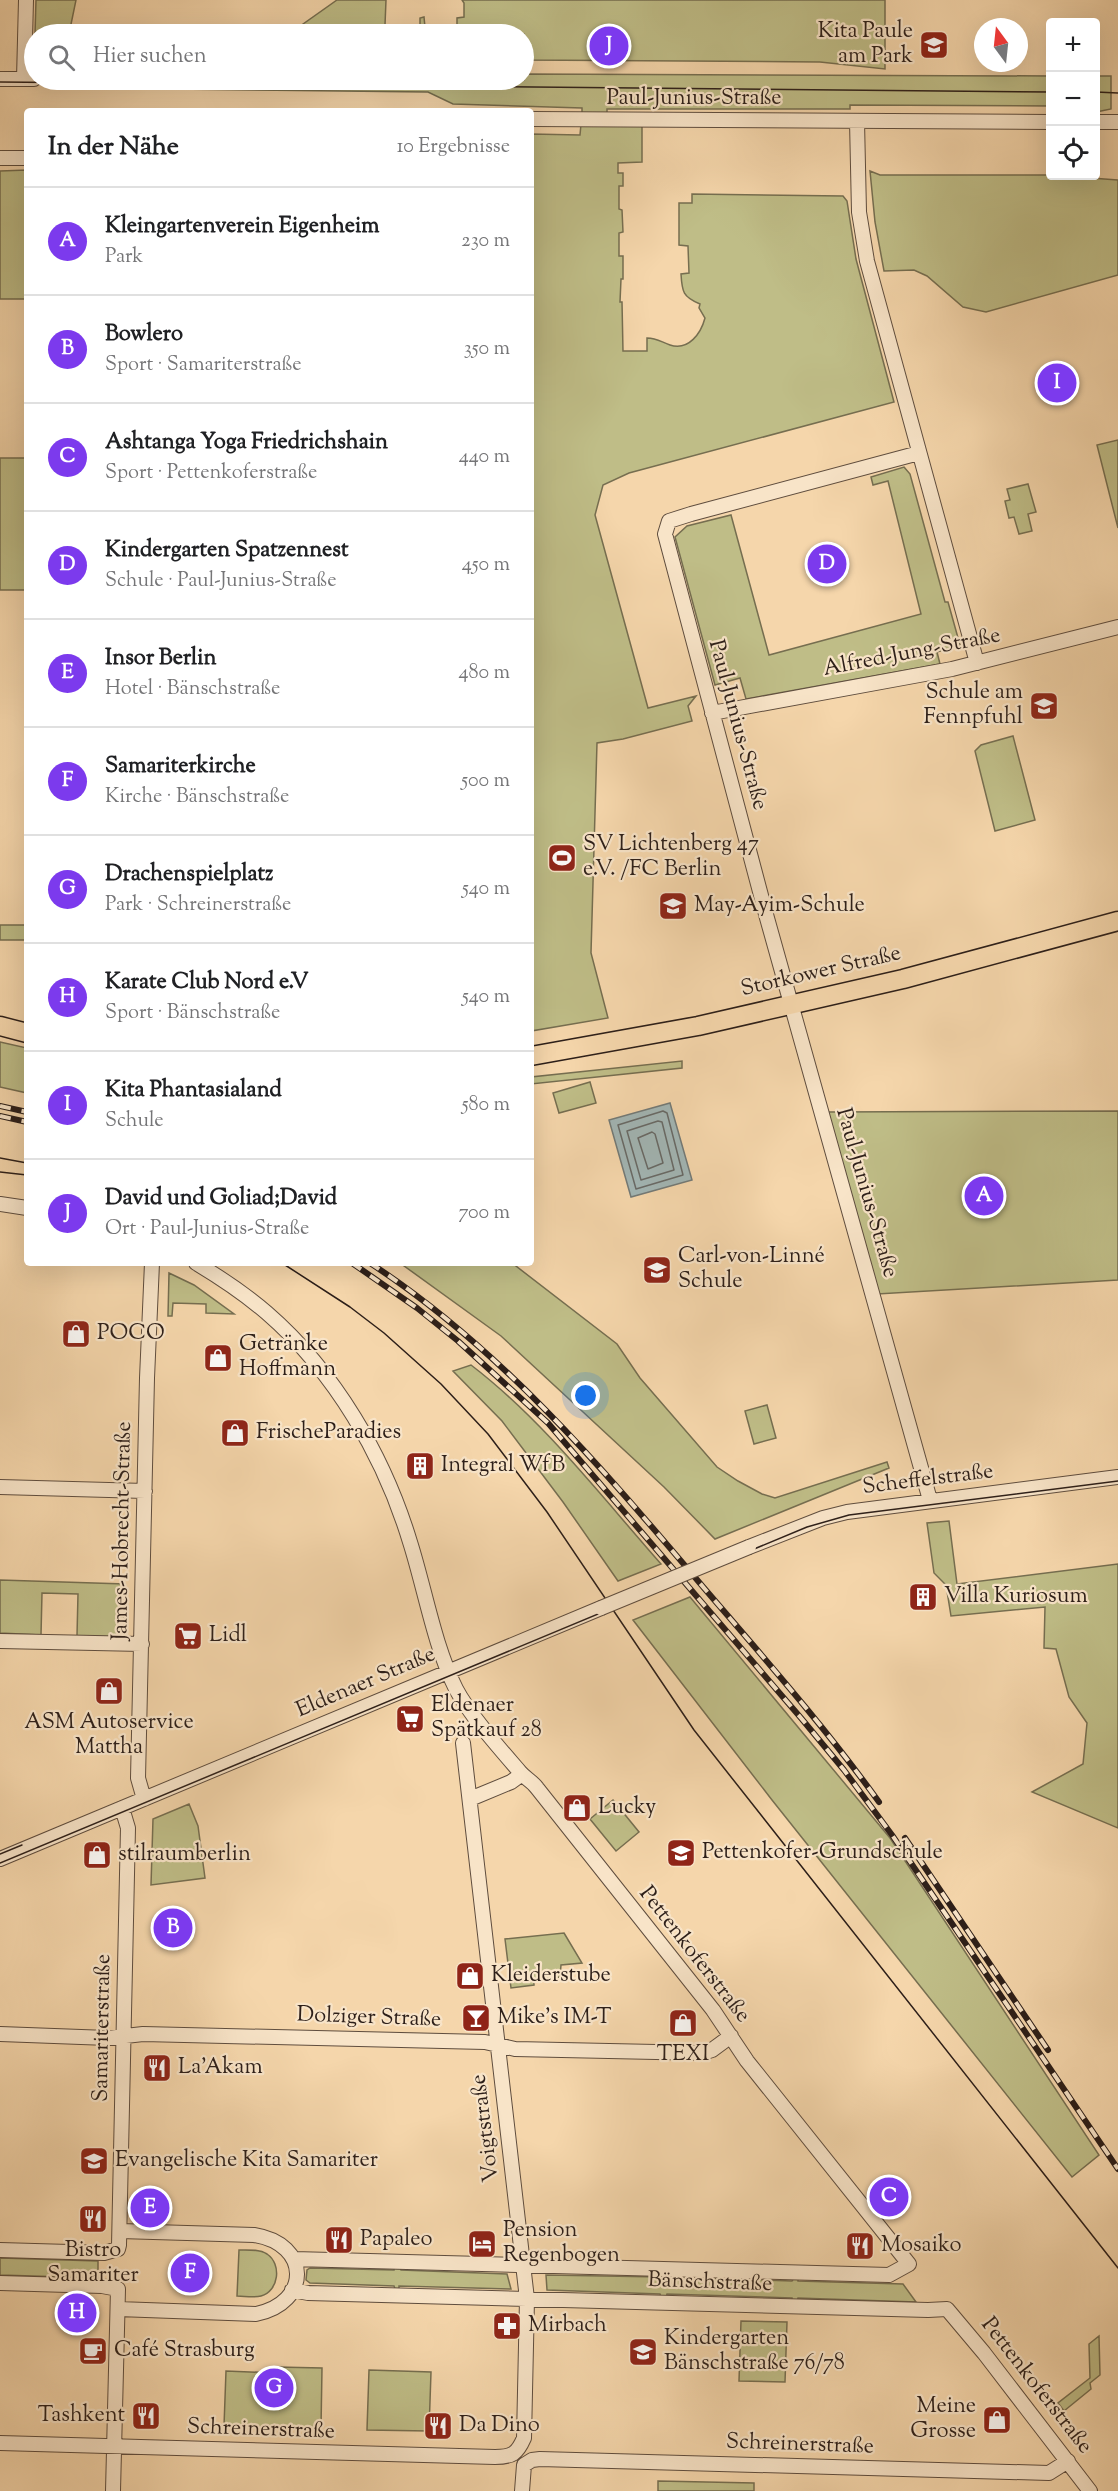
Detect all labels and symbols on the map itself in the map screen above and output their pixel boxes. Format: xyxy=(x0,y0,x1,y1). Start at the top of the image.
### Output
place label: Kita Paule am Park xyxy=(818,16,913,73)
north arrow xyxy=(974,18,1028,72)
pin: J xyxy=(590,24,628,68)
school or university icon: Kita Paule am Park xyxy=(918,29,950,61)
street label: Paul-Junius-Straße xyxy=(606,83,782,115)
pin: I xyxy=(1038,360,1076,406)
pin: D xyxy=(808,542,846,586)
street label: Alfred-Jung-Straße xyxy=(821,620,1003,686)
street label: Paul-Junius-Straße xyxy=(699,636,775,814)
place label: Schule am Fennpfuhl xyxy=(924,677,1023,734)
school or university icon: Schule am Fennpfuhl xyxy=(1028,690,1060,722)
place label: SV Lichtenberg 47 e.V. /FC Berlin xyxy=(583,829,759,886)
sports icon: SV Lichtenberg 47 e.V. /FC Berlin xyxy=(546,842,578,874)
school or university icon: May-Ayim-Schule xyxy=(657,890,689,922)
place label: May-Ayim-Schule xyxy=(694,890,865,922)
street label: Storkower Straße xyxy=(738,938,904,1006)
street label: Paul-Junius-Straße xyxy=(826,1104,906,1282)
pin: A xyxy=(964,1174,1004,1218)
place label: Carl-von-Linné Schule xyxy=(678,1241,825,1298)
school or university icon: Carl-von-Linné Schule xyxy=(641,1254,673,1286)
shop icon: POCO xyxy=(60,1318,92,1350)
place label: POCO xyxy=(97,1318,165,1350)
place label: Getränke Hoffmann xyxy=(239,1329,336,1386)
shop icon: Getränke Hoffmann xyxy=(202,1342,234,1374)
your location xyxy=(571,1381,600,1410)
shop icon: FrischeParadies xyxy=(219,1417,251,1449)
place label: FrischeParadies xyxy=(256,1417,401,1449)
street label: James-Hobrecht-Straße xyxy=(105,1421,141,1642)
building icon: Integral WfB xyxy=(404,1450,436,1482)
place label: Integral WfB xyxy=(441,1450,565,1482)
street label: Scheffelstraße xyxy=(861,1456,995,1504)
building icon: Villa Kuriosum xyxy=(907,1581,939,1613)
place label: Villa Kuriosum xyxy=(944,1581,1088,1613)
supermarket icon: Lidl xyxy=(172,1620,204,1652)
place label: Lidl xyxy=(209,1620,247,1652)
street label: Eldenaer Straße xyxy=(291,1639,441,1727)
shop icon: ASM Autoservice Mattha xyxy=(93,1675,125,1707)
place label: Eldenaer Spätkauf 28 xyxy=(431,1690,542,1747)
supermarket icon: Eldenaer Spätkauf 28 xyxy=(394,1703,426,1735)
place label: ASM Autoservice Mattha xyxy=(24,1707,194,1764)
shop icon: Lucky xyxy=(561,1792,593,1824)
place label: Lucky xyxy=(598,1792,656,1824)
school or university icon: Pettenkofer-Grundschule xyxy=(665,1837,697,1869)
place label: Pettenkofer-Grundschule xyxy=(702,1837,943,1869)
shop icon: stilraumberlin xyxy=(81,1839,113,1871)
place label: stilraumberlin xyxy=(118,1839,251,1871)
street label: Pettenkoferstraße xyxy=(630,1880,758,2030)
pin: B xyxy=(154,1906,192,1950)
street label: Samariterstraße xyxy=(86,1954,120,2102)
shop icon: Kleiderstube xyxy=(454,1960,486,1992)
place label: Kleiderstube xyxy=(491,1960,611,1992)
street label: Dolziger Straße xyxy=(296,1999,442,2037)
bar icon: Mike's IM-T xyxy=(460,2002,492,2034)
place label: Mike's IM-T xyxy=(497,2002,612,2034)
shop icon: TEXI xyxy=(667,2007,699,2039)
place label: TEXI xyxy=(657,2039,709,2071)
restaurant icon: La'Akam xyxy=(141,2052,173,2084)
place label: La'Akam xyxy=(178,2052,263,2084)
street label: Voigtstraße xyxy=(464,2072,508,2184)
school or university icon: Evangelische Kita Samariter xyxy=(78,2145,110,2177)
place label: Evangelische Kita Samariter xyxy=(115,2145,378,2177)
pin: C xyxy=(870,2174,908,2220)
pin: E xyxy=(130,2186,170,2230)
restaurant icon: Bistro Samariter xyxy=(77,2203,109,2235)
place label: Pension Regenbogen xyxy=(503,2215,620,2272)
restaurant icon: Papaleo xyxy=(323,2224,355,2256)
place label: Papaleo xyxy=(360,2224,433,2256)
hotel icon: Pension Regenbogen xyxy=(466,2228,498,2260)
restaurant icon: Mosaiko xyxy=(844,2230,876,2262)
place label: Mosaiko xyxy=(881,2230,962,2262)
place label: Bistro Samariter xyxy=(47,2235,139,2292)
pin: F xyxy=(170,2250,210,2296)
street label: Bänschstraße xyxy=(647,2265,773,2301)
pin: H xyxy=(58,2290,97,2336)
pharmacy icon: Mirbach xyxy=(491,2310,523,2342)
place label: Mirbach xyxy=(528,2310,607,2342)
street label: Pettenkoferstraße xyxy=(972,2311,1100,2461)
place label: Kindergarten Bänschstraße 76/78 xyxy=(664,2323,845,2380)
cafe icon: Café Strasburg xyxy=(77,2335,109,2367)
place label: Café Strasburg xyxy=(114,2335,255,2367)
school or university icon: Kindergarten Bänschstraße 76/78 xyxy=(627,2336,659,2368)
pin: G xyxy=(254,2366,294,2410)
place label: Meine Grosse xyxy=(910,2391,976,2448)
place label: Tashkent xyxy=(38,2400,125,2432)
restaurant icon: Tashkent xyxy=(130,2400,162,2432)
shop icon: Meine Grosse xyxy=(981,2404,1013,2436)
restaurant icon: Da Dino xyxy=(422,2410,454,2442)
place label: Da Dino xyxy=(459,2410,540,2442)
street label: Schreinerstraße xyxy=(186,2411,336,2449)
street label: Schreinerstraße xyxy=(725,2426,875,2464)

